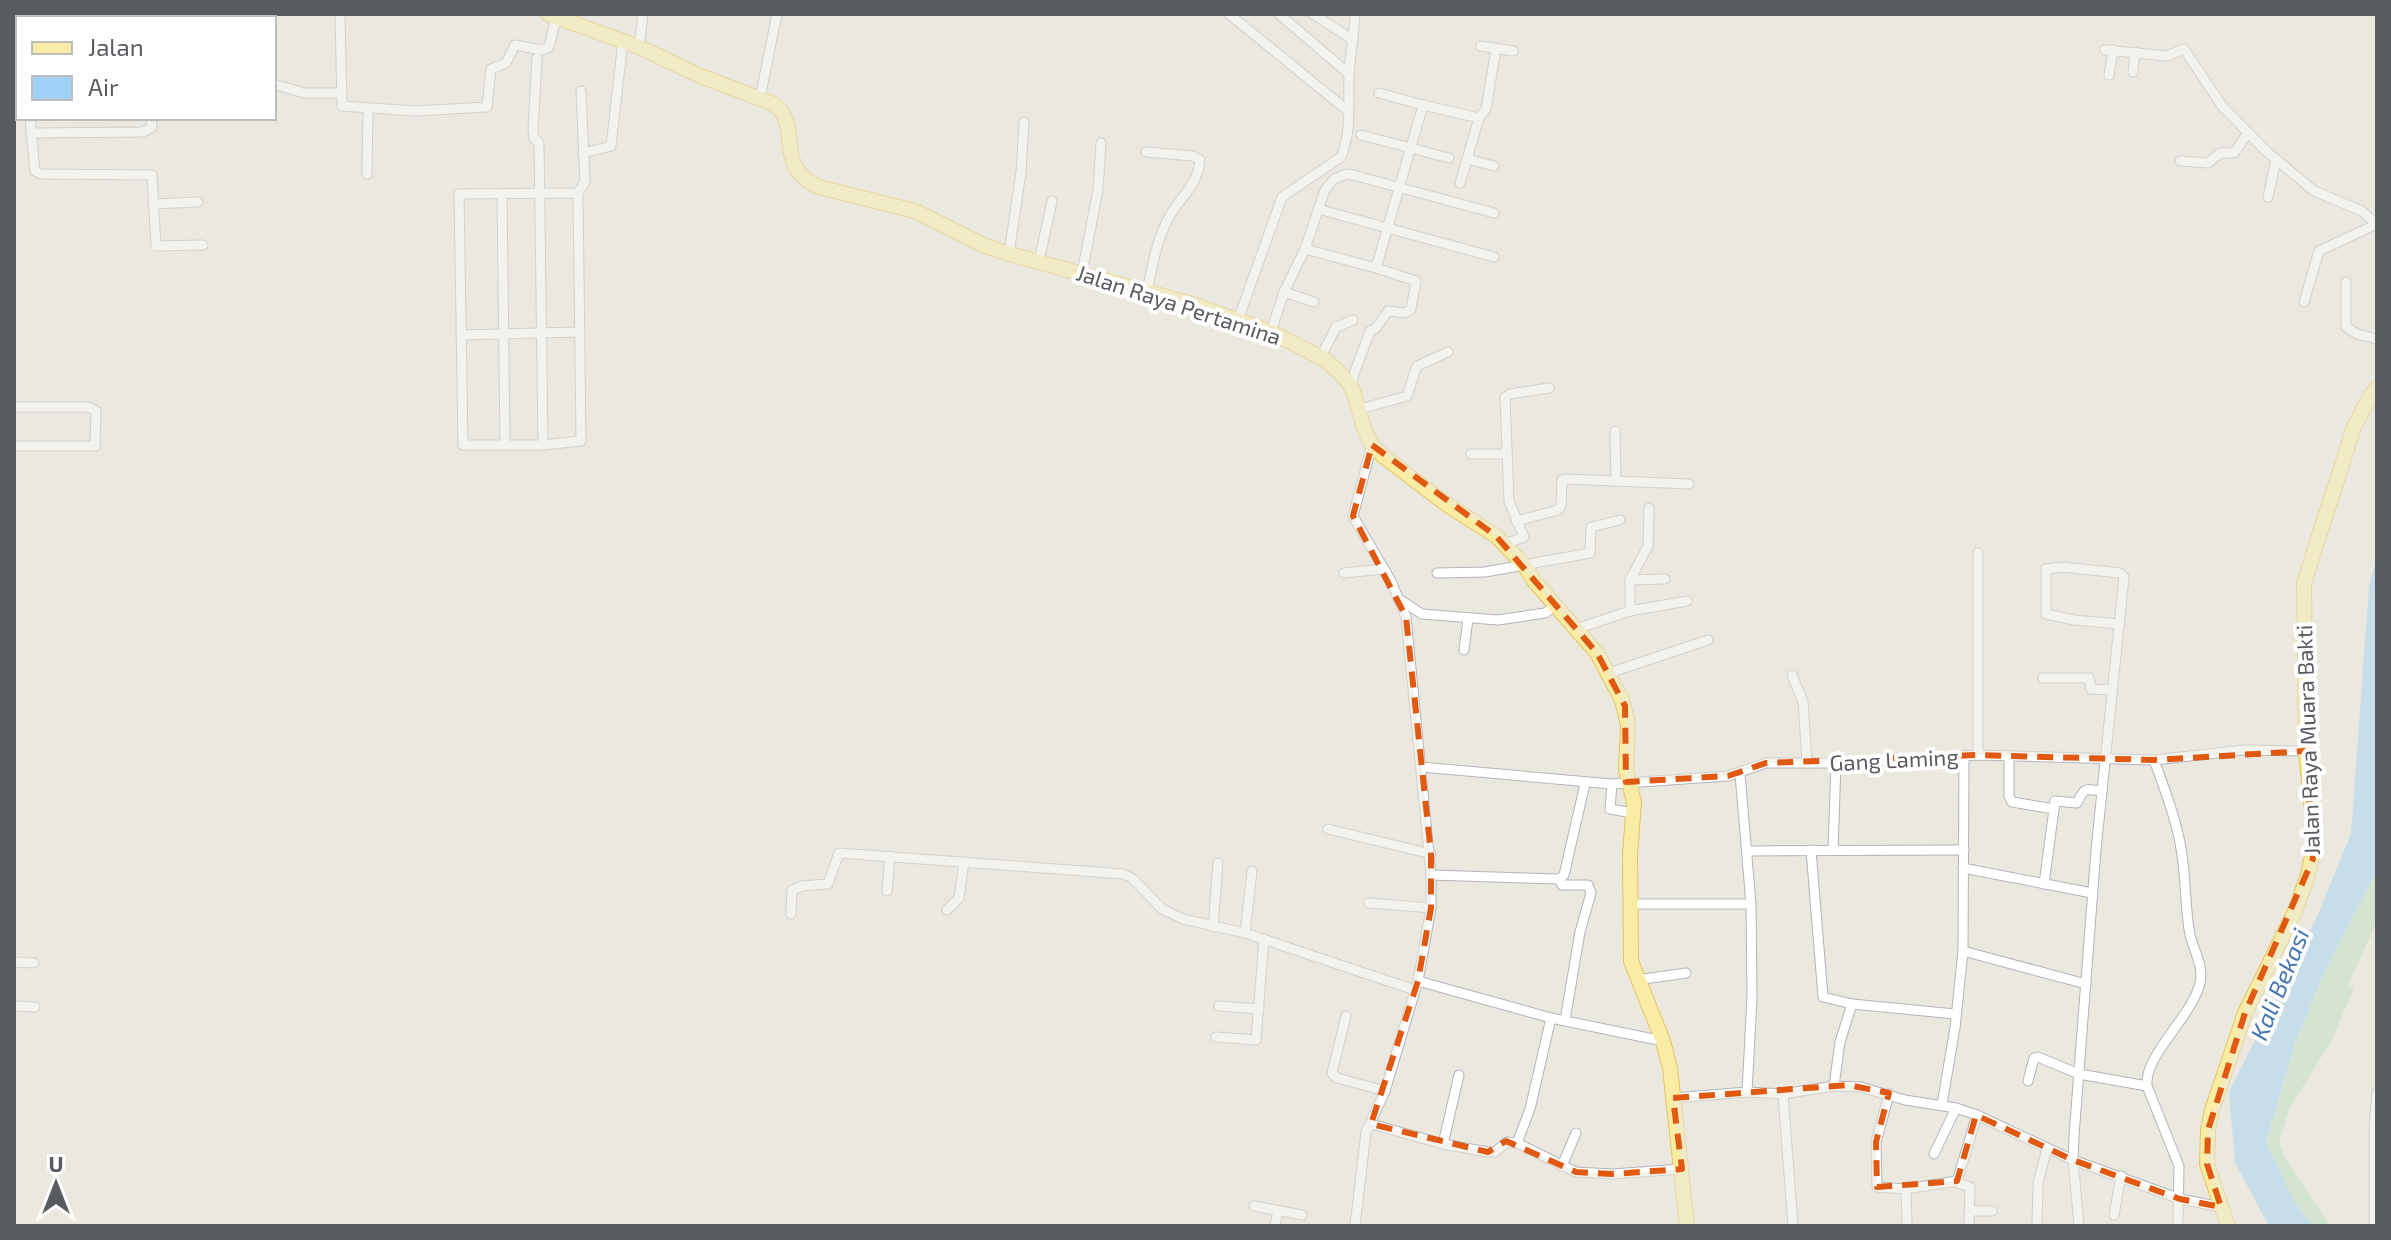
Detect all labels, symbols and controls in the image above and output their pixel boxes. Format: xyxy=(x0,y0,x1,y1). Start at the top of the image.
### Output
legend xyxy=(16,16,276,120)
text: Jalan xyxy=(88,32,144,61)
text: Air xyxy=(88,72,119,101)
street label: Jalan Raya Pertamina xyxy=(1073,259,1285,349)
street label: Jalan Raya Muara Bakti xyxy=(2290,624,2324,856)
street label: Gang Laming xyxy=(1829,743,1959,775)
water label: Kali Bekasi xyxy=(2243,924,2315,1044)
north arrow xyxy=(16,1144,96,1224)
text: U xyxy=(48,1150,64,1176)

